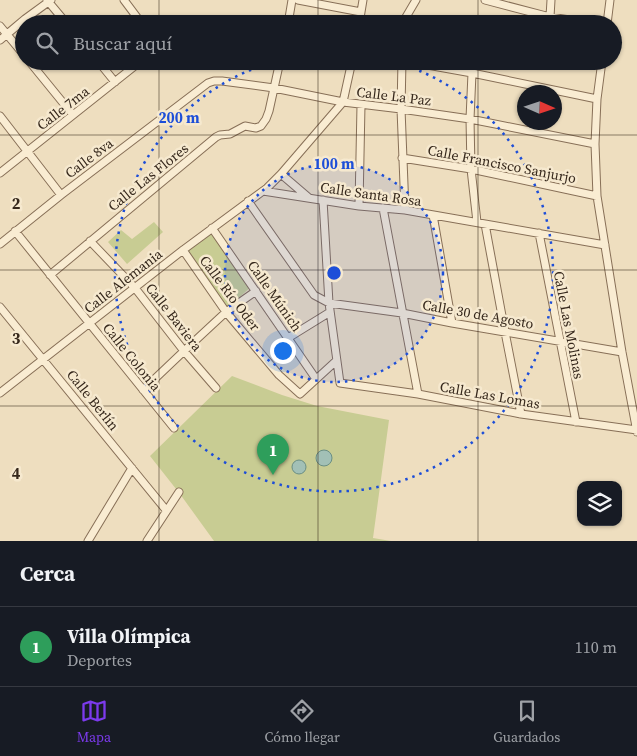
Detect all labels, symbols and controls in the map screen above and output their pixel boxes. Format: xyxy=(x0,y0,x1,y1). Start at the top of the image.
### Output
search box xyxy=(15,15,622,70)
icon: search xyxy=(33,29,61,57)
text: Buscar aquí xyxy=(73,30,172,56)
street label: Calle 7ma xyxy=(33,81,94,135)
street label: Calle La Paz xyxy=(355,81,433,111)
north arrow xyxy=(517,85,562,130)
text: 200 m xyxy=(158,107,200,128)
street label: Calle 8va xyxy=(61,133,118,183)
street label: Calle Las Flores xyxy=(103,138,193,216)
street label: Calle Francisco Sanjurjo xyxy=(426,140,578,188)
text: 100 m xyxy=(313,153,355,174)
street label: Calle Santa Rosa xyxy=(319,177,424,211)
text: 2 xyxy=(12,192,21,214)
street label: Calle Alemania xyxy=(80,243,167,318)
street label: Calle Río Oder xyxy=(195,251,265,335)
street label: Calle Múnich xyxy=(243,256,307,336)
centre of rings xyxy=(325,264,343,282)
street label: Calle Las Molinas xyxy=(549,269,589,381)
street label: Calle Baviera xyxy=(141,279,208,356)
street label: Calle 30 de Agosto xyxy=(421,294,536,334)
street label: Calle Colonia xyxy=(98,319,166,396)
text: 3 xyxy=(12,327,21,349)
your location xyxy=(270,338,296,364)
street label: Calle Berlín xyxy=(62,365,124,435)
street label: Calle Las Lomas xyxy=(438,376,542,414)
pin: 1 xyxy=(257,434,289,475)
text: 4 xyxy=(12,462,21,484)
map controls xyxy=(577,481,622,526)
button: layers xyxy=(577,481,622,526)
text: Cerca xyxy=(20,559,75,588)
text: Villa Olímpica xyxy=(67,623,191,649)
text: 1 xyxy=(32,636,40,658)
text: 110 m xyxy=(575,636,617,658)
text: Deportes xyxy=(67,649,132,671)
tab: Mapa xyxy=(77,697,111,747)
tab: Cómo llegar xyxy=(264,697,340,747)
tab: Guardados xyxy=(493,697,560,747)

